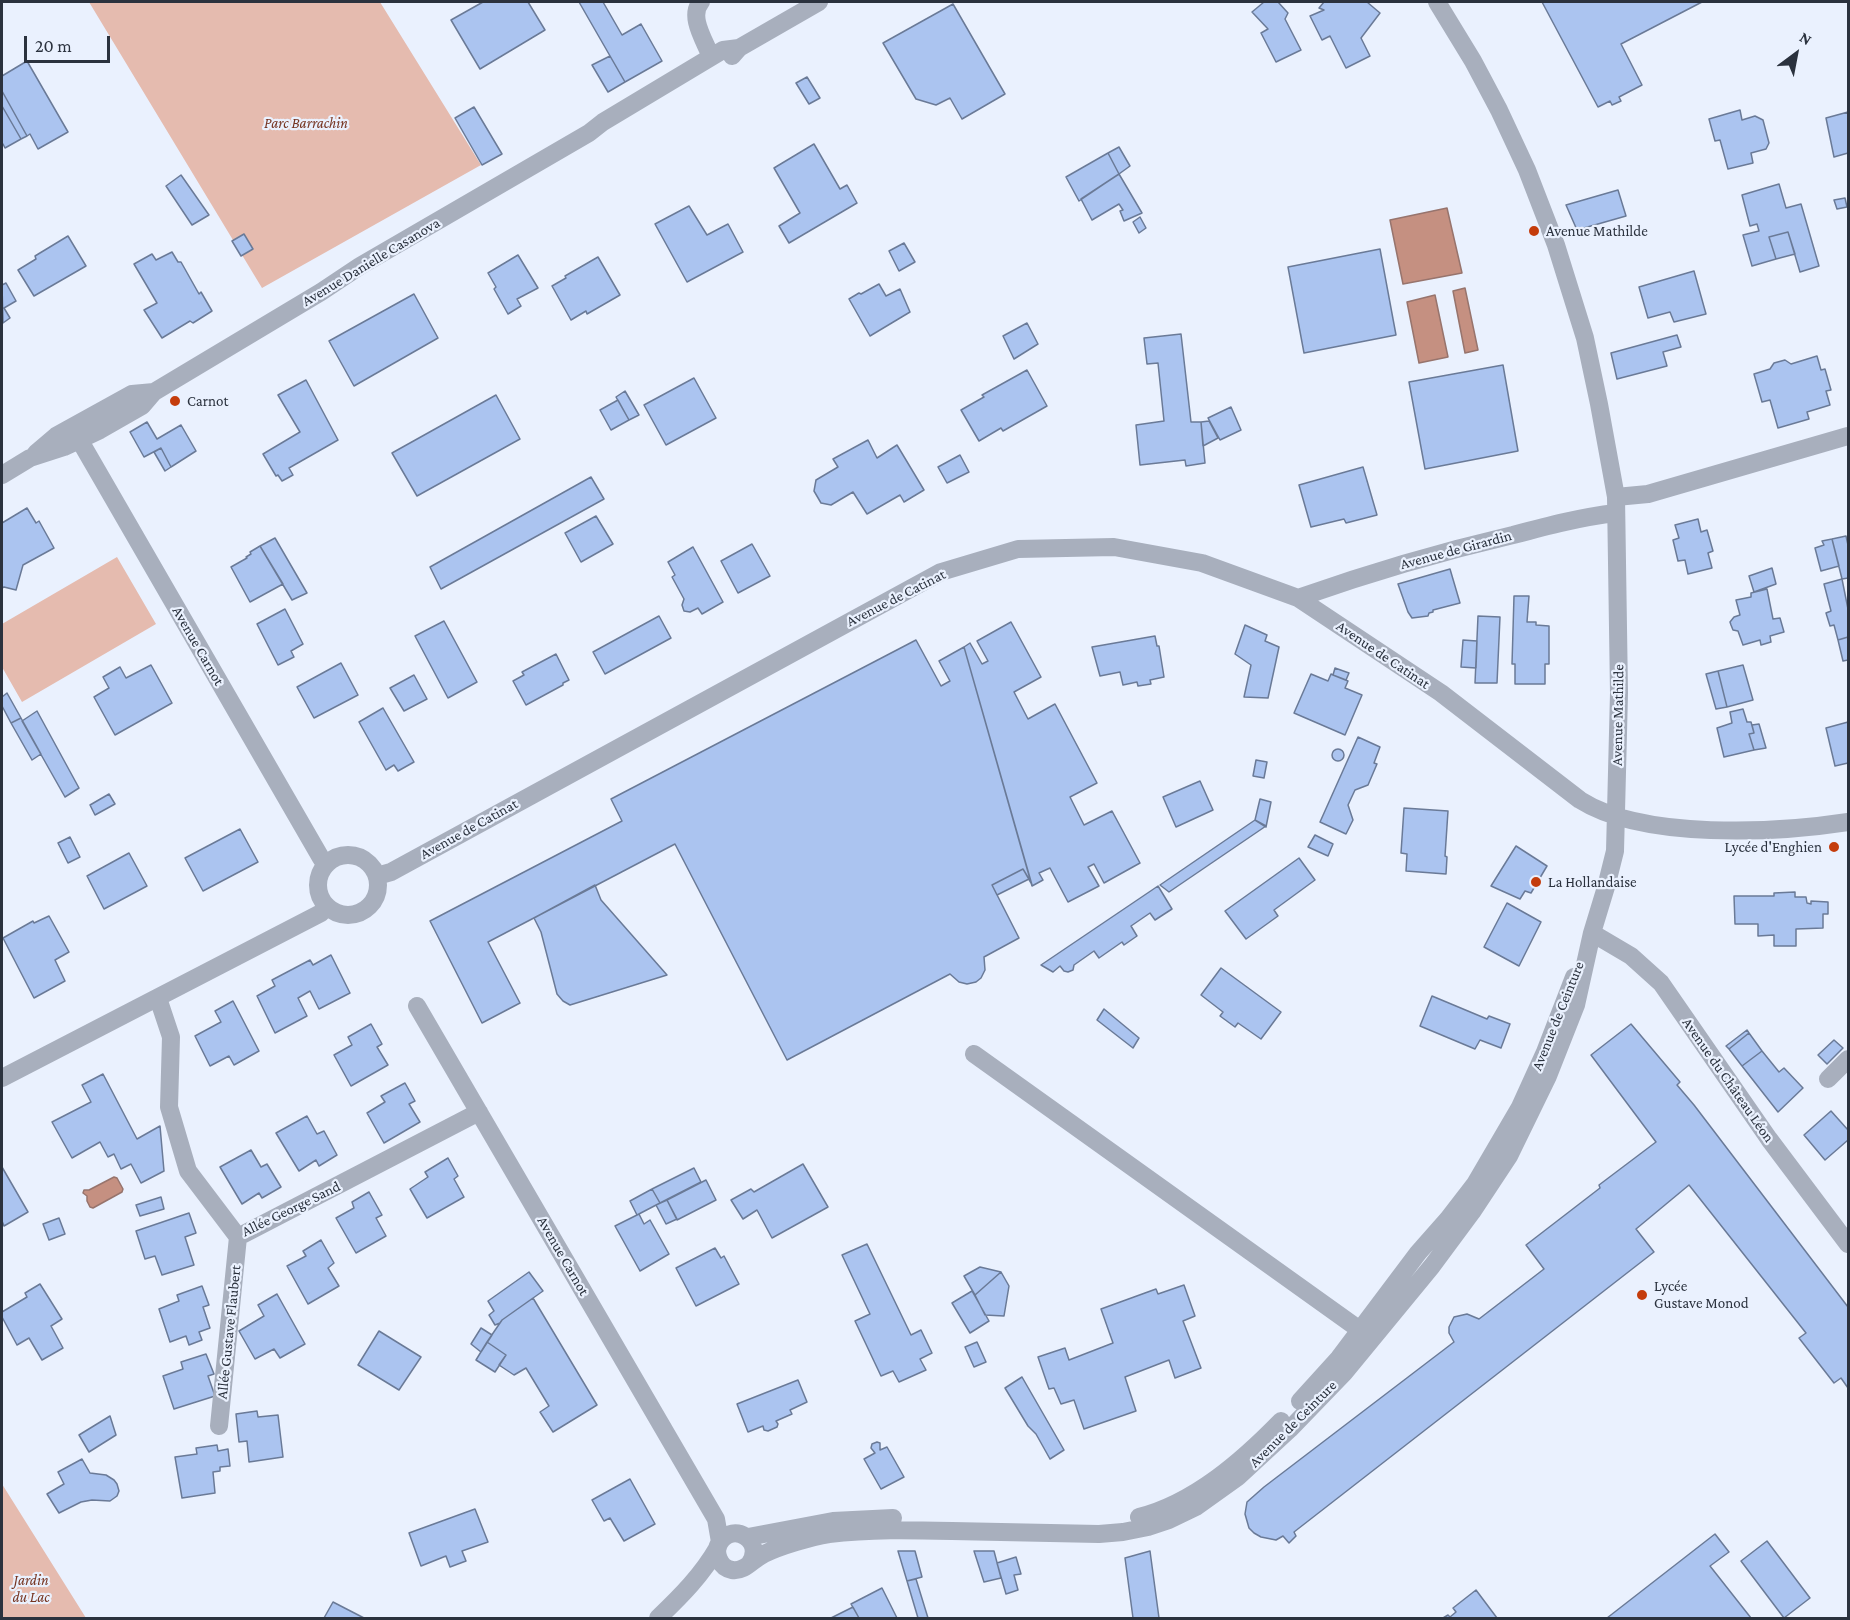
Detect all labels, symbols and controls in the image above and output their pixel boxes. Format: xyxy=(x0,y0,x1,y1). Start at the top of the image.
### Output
scale bar xyxy=(27,24,112,62)
north arrow xyxy=(1766,24,1826,84)
text: N xyxy=(1797,28,1815,48)
text: 20 m xyxy=(35,36,72,56)
park label: Parc Barrachin xyxy=(264,114,348,132)
street label: Avenue Danielle Casanova xyxy=(299,214,443,310)
place label: Avenue Mathilde xyxy=(1546,222,1648,240)
marker: Avenue Mathilde xyxy=(1527,224,1541,238)
place label: Carnot xyxy=(187,392,229,410)
marker: Carnot xyxy=(168,394,182,408)
street label: Avenue de Girardin xyxy=(1398,526,1514,574)
street label: Avenue de Catinat xyxy=(843,565,949,631)
street label: Avenue Carnot xyxy=(168,603,228,689)
street label: Avenue de Catinat xyxy=(1333,617,1433,693)
street label: Avenue Mathilde xyxy=(1608,664,1628,766)
street label: Avenue de Catinat xyxy=(417,795,521,863)
place label: Lycée d'Enghien xyxy=(1725,838,1822,856)
marker: Lycée d'Enghien xyxy=(1827,840,1841,854)
place label: La Hollandaise xyxy=(1548,873,1637,891)
marker: La Hollandaise xyxy=(1529,875,1543,889)
street label: Avenue de Ceinture xyxy=(1528,959,1588,1073)
street label: Avenue du Château Léon xyxy=(1678,1014,1778,1146)
street label: Allée George Sand xyxy=(239,1177,343,1241)
street label: Avenue Carnot xyxy=(533,1213,593,1299)
street label: Allée Gustave Flaubert xyxy=(213,1264,245,1400)
place label: Lycée Gustave Monod xyxy=(1654,1277,1749,1312)
marker: Lycée Gustave Monod xyxy=(1635,1288,1649,1302)
street label: Avenue de Ceinture xyxy=(1246,1377,1340,1471)
park label: Jardin du Lac xyxy=(12,1571,50,1606)

